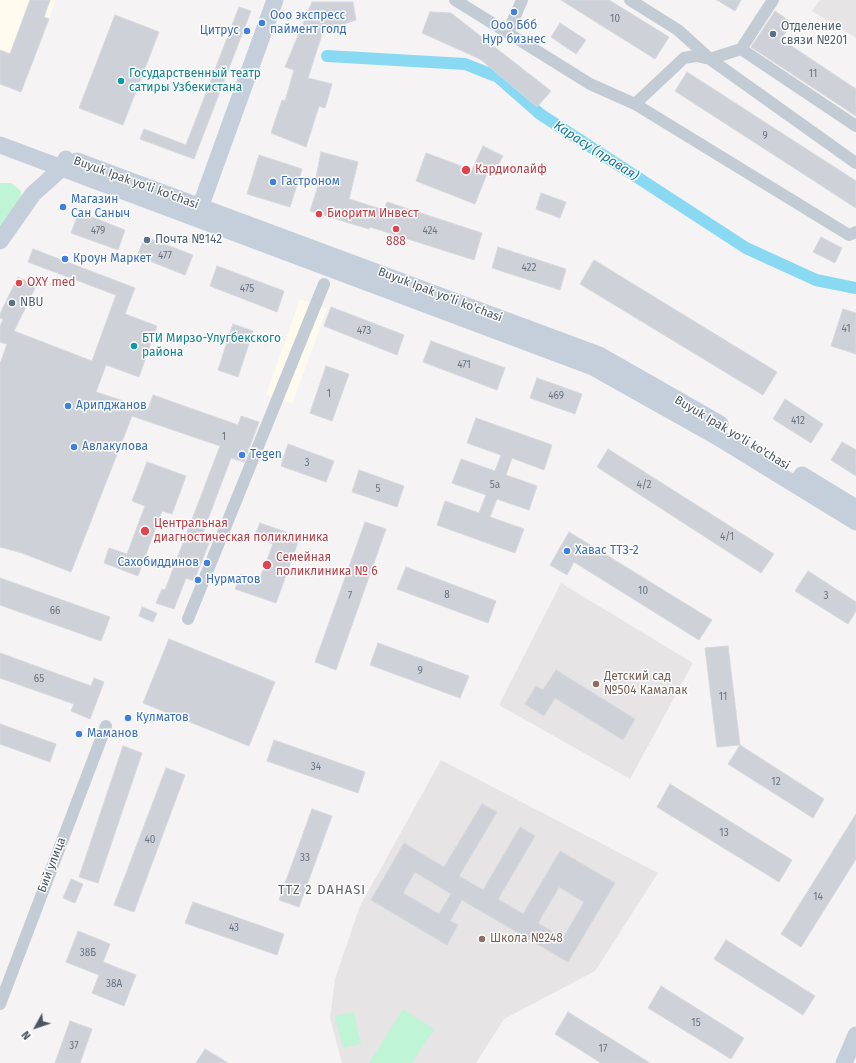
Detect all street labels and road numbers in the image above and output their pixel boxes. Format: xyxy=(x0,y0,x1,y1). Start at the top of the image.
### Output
street label: Buyuk Ipak yo'li ko'chasi xyxy=(72,154,200,212)
street label: Buyuk Ipak yo'li ko'chasi xyxy=(376,265,504,325)
street label: Buyuk Ipak yo'li ko'chasi xyxy=(672,393,792,473)
street label: Бий улица xyxy=(35,835,69,895)

